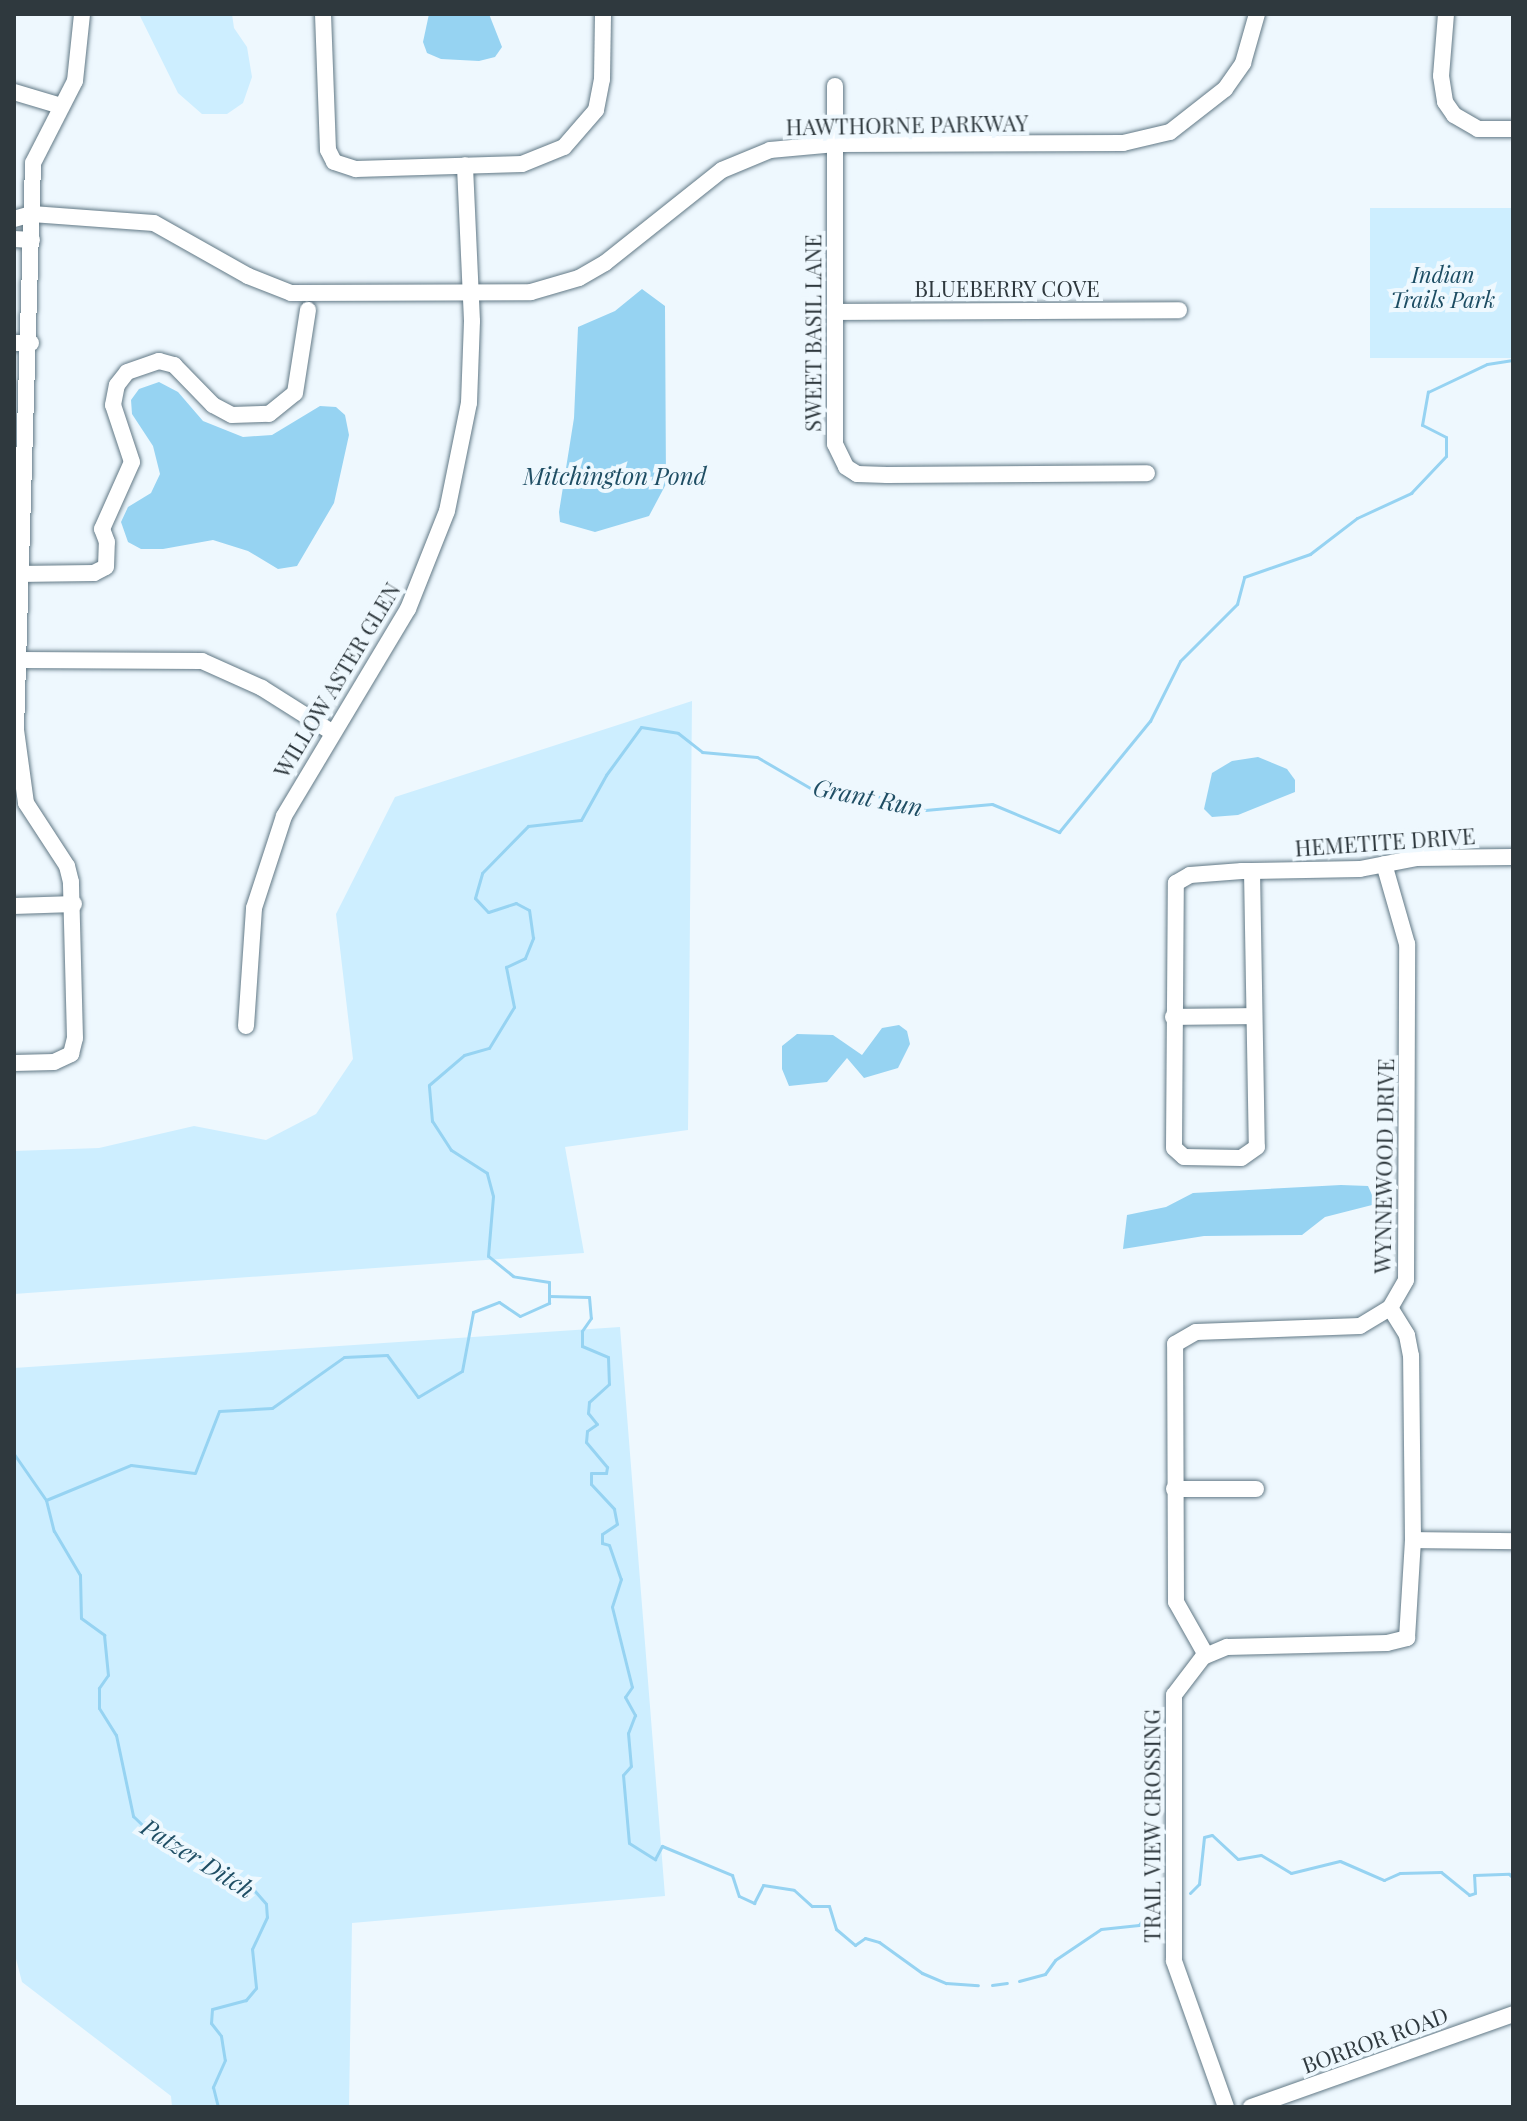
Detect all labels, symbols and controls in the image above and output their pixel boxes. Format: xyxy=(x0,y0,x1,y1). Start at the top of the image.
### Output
street label: HAWTHORNE PARKWAY xyxy=(785,110,1029,140)
street label: SWEET BASIL LANE xyxy=(800,234,826,432)
park label: Indian Trails Park xyxy=(1391,261,1495,312)
street label: BLUEBERRY COVE xyxy=(914,276,1100,302)
water label: Mitchington Pond xyxy=(523,462,707,490)
street label: WILLOW ASTER GLEN xyxy=(268,577,406,783)
water label: Grant Run xyxy=(811,772,925,822)
street label: HEMETITE DRIVE xyxy=(1294,823,1476,861)
street label: WYNNEWOOD DRIVE xyxy=(1369,1058,1399,1274)
street label: TRAIL VIEW CROSSING xyxy=(1139,1708,1165,1944)
water label: Patzer Ditch xyxy=(136,1812,260,1904)
street label: BORROR ROAD xyxy=(1298,2001,1452,2079)

